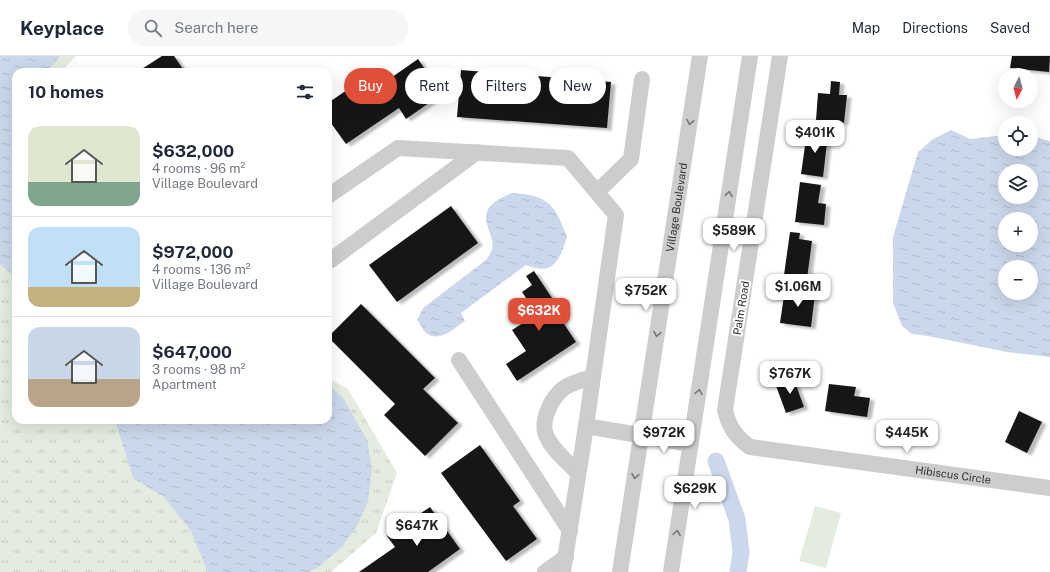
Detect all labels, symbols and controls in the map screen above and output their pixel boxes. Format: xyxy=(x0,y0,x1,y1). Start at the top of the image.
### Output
search box xyxy=(128,10,408,46)
text: Keyplace xyxy=(20,17,104,39)
icon: search xyxy=(142,17,164,39)
text: Search here xyxy=(174,19,258,36)
text: Map xyxy=(852,20,880,36)
text: Directions xyxy=(902,20,968,36)
text: Saved xyxy=(990,20,1030,36)
chip: Buy xyxy=(344,68,397,104)
chip: Rent xyxy=(405,68,463,104)
chip: Filters xyxy=(471,68,541,104)
chip: New xyxy=(549,68,606,104)
north arrow xyxy=(998,68,1038,108)
map controls xyxy=(998,68,1038,300)
icon: filters xyxy=(294,81,316,103)
text: 10 homes xyxy=(28,82,104,102)
button: locate xyxy=(998,116,1038,156)
one-way arrow xyxy=(686,119,695,125)
pin: $401K xyxy=(787,120,843,154)
text: $401K xyxy=(795,125,835,140)
text: $632,000 xyxy=(152,141,234,161)
icon: home xyxy=(60,142,108,190)
text: 4 rooms · 96 m² xyxy=(152,161,245,176)
street label: Village Boulevard xyxy=(664,162,689,253)
button: layers xyxy=(998,164,1038,204)
text: Village Boulevard xyxy=(152,176,258,191)
one-way arrow xyxy=(724,191,733,197)
button: + xyxy=(998,212,1038,252)
pin: $589K xyxy=(706,218,762,252)
text: $589K xyxy=(712,223,756,238)
text: $972,000 xyxy=(152,242,233,262)
icon: home xyxy=(60,243,108,291)
button: − xyxy=(998,260,1038,300)
text: 4 rooms · 136 m² xyxy=(152,262,251,277)
pin: $1.06M xyxy=(765,274,831,308)
text: Village Boulevard xyxy=(152,277,258,292)
pin: $752K xyxy=(618,278,674,312)
text: $1.06M xyxy=(775,279,821,294)
street label: Palm Road xyxy=(731,280,751,336)
text: $752K xyxy=(624,283,668,298)
pin: $632K xyxy=(511,298,567,332)
text: $632K xyxy=(517,303,561,318)
one-way arrow xyxy=(653,331,662,337)
text: $647,000 xyxy=(152,342,232,362)
icon: home xyxy=(60,343,108,391)
pin: $767K xyxy=(762,361,818,395)
text: 3 rooms · 98 m² xyxy=(152,362,246,377)
text: $767K xyxy=(769,366,811,381)
text: Apartment xyxy=(152,377,217,392)
one-way arrow xyxy=(694,389,703,395)
pin: $972K xyxy=(636,420,692,454)
pin: $445K xyxy=(879,420,935,454)
text: $972K xyxy=(643,425,685,440)
text: $445K xyxy=(885,425,929,440)
street label: Hibiscus Circle xyxy=(914,464,992,486)
one-way arrow xyxy=(631,473,640,479)
pin: $629K xyxy=(667,476,723,510)
text: $629K xyxy=(673,481,717,496)
pin: $647K xyxy=(389,513,445,547)
text: $647K xyxy=(395,518,439,533)
one-way arrow xyxy=(672,530,681,537)

